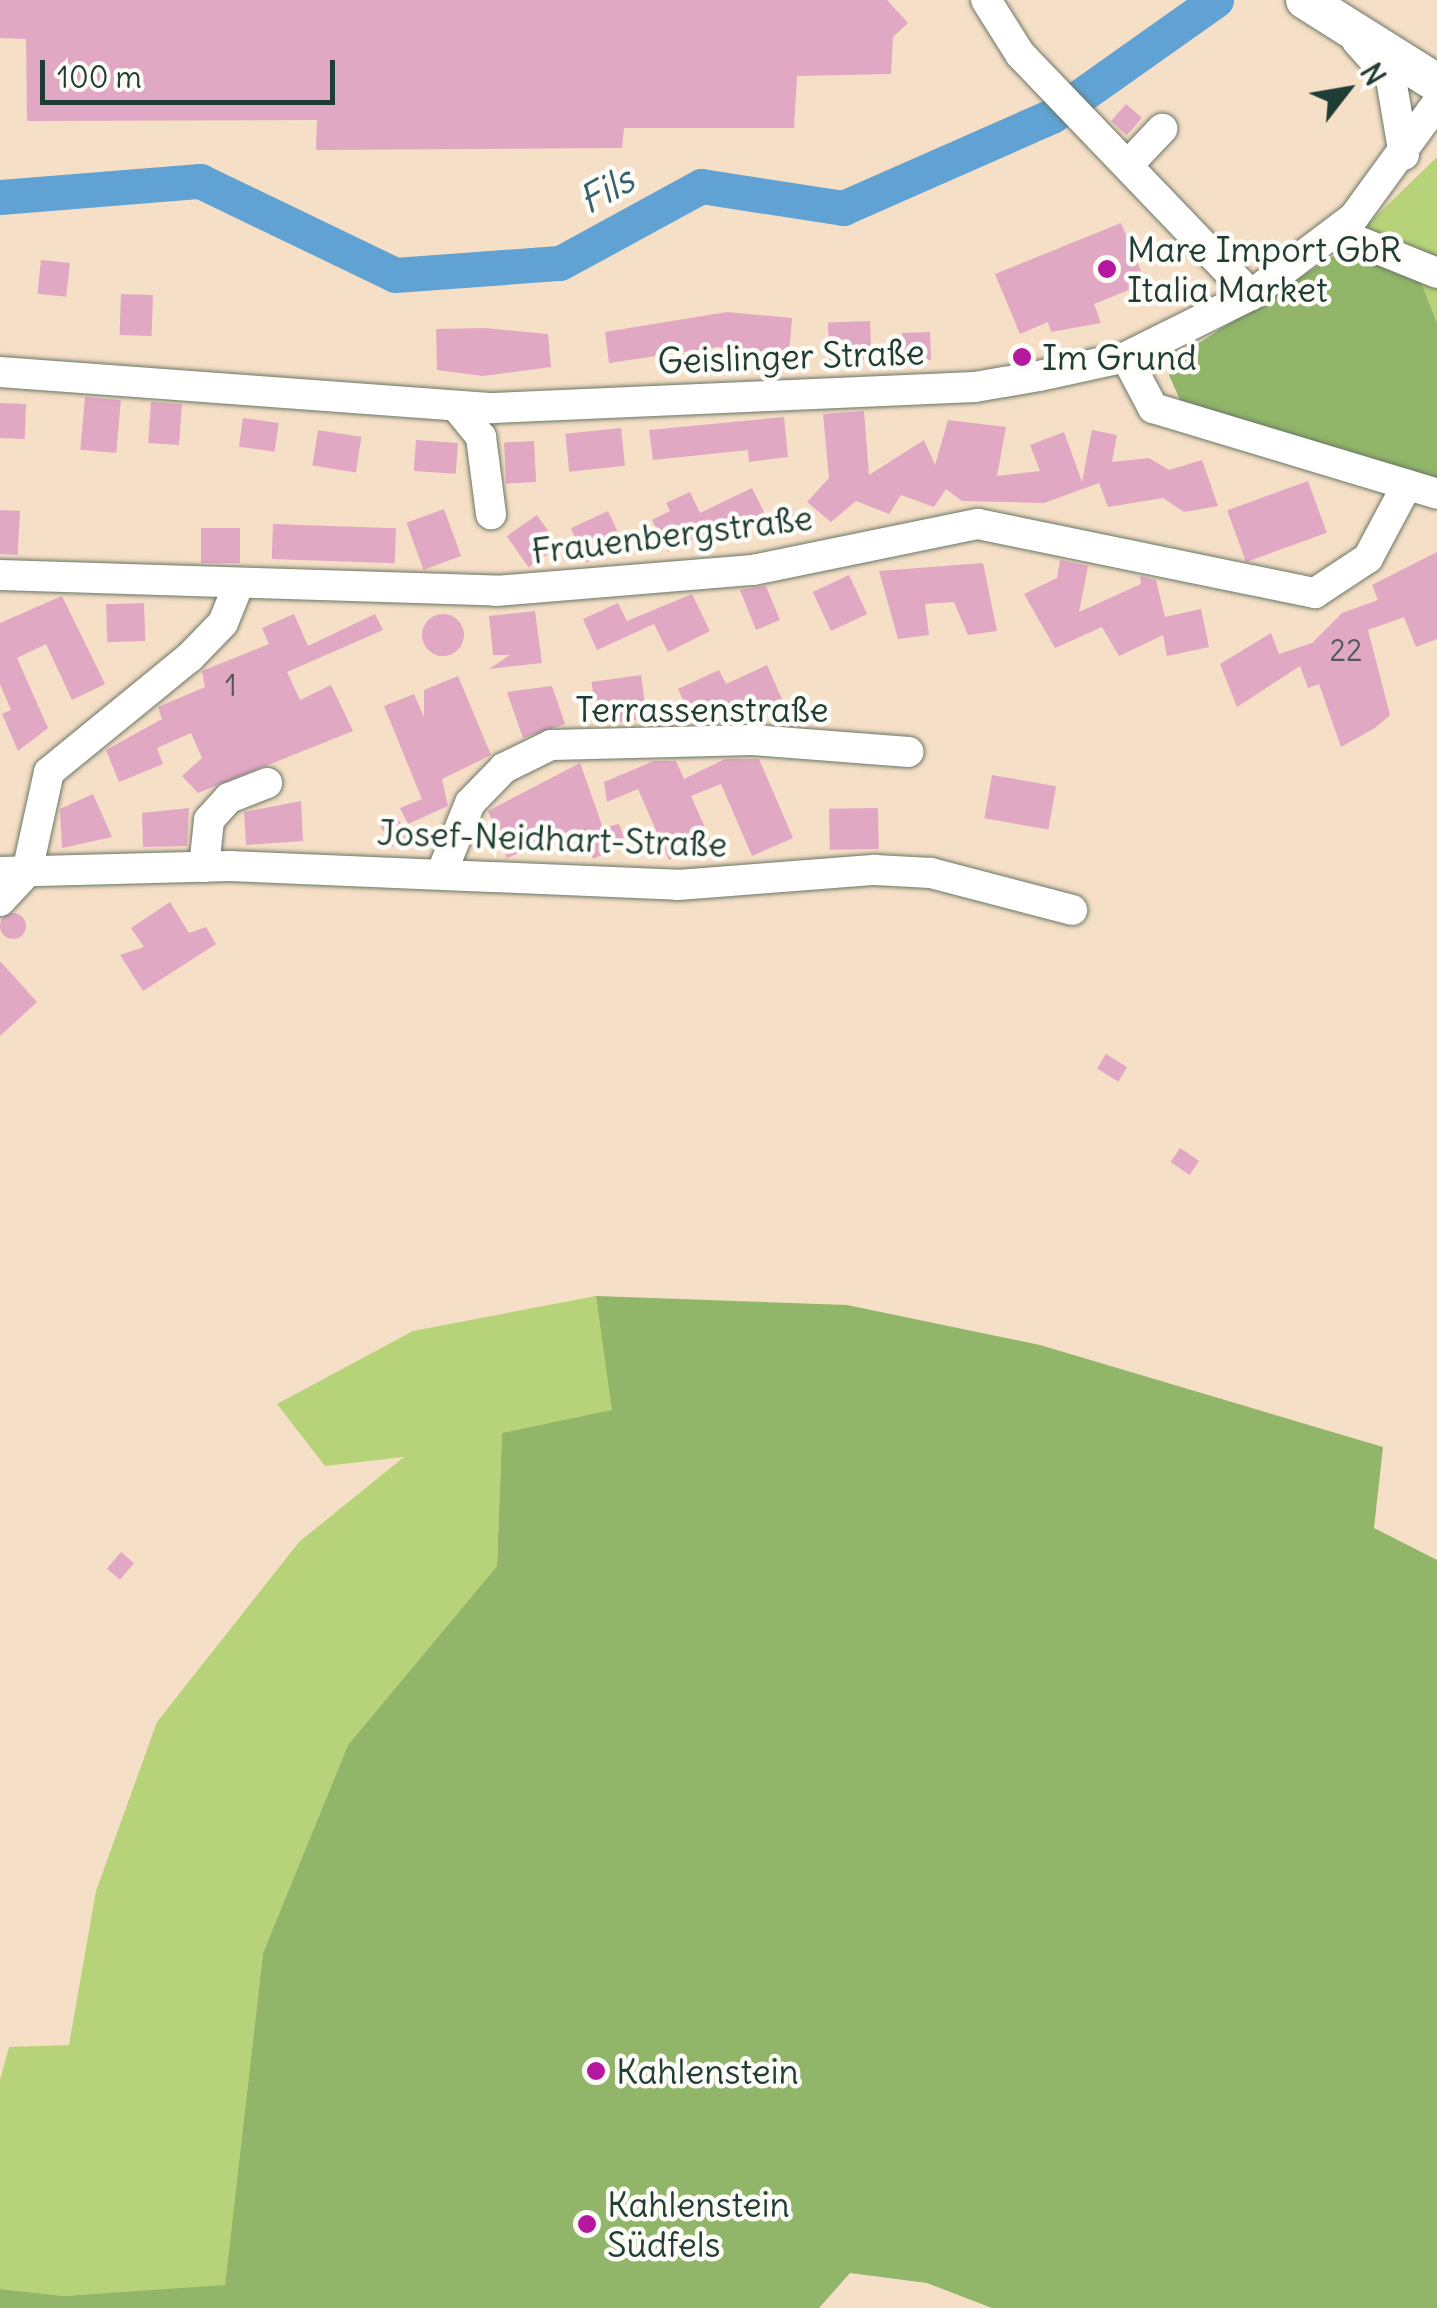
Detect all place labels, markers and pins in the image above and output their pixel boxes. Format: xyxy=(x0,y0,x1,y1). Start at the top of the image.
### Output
place label: Mare Import GbR Italia Market xyxy=(1127,228,1402,310)
marker: Mare Import GbR Italia Market xyxy=(1096,258,1118,280)
place label: Im Grund xyxy=(1042,336,1197,378)
marker: Im Grund xyxy=(1011,346,1033,368)
place label: Kahlenstein xyxy=(616,2050,799,2092)
marker: Kahlenstein xyxy=(585,2060,607,2082)
place label: Kahlenstein Südfels xyxy=(607,2183,790,2265)
marker: Kahlenstein Südfels xyxy=(576,2213,598,2235)

